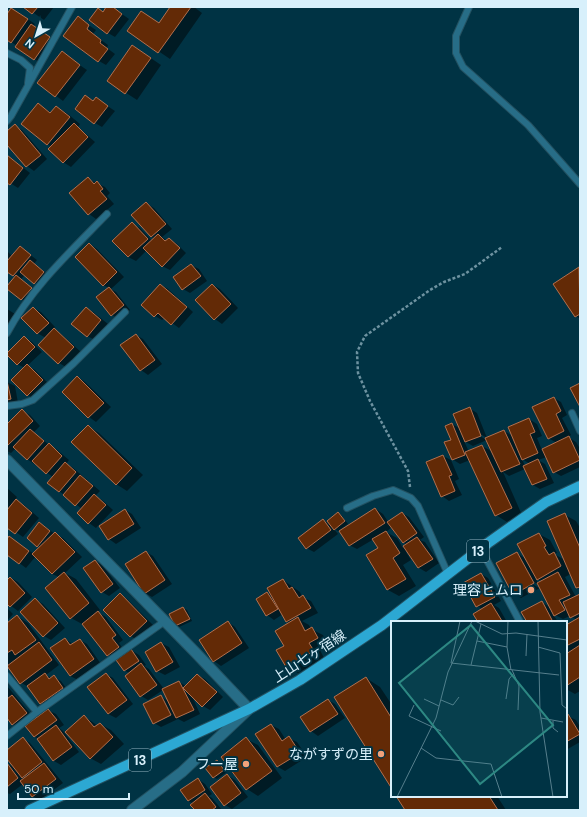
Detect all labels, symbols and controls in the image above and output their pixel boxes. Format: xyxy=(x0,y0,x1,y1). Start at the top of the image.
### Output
north arrow xyxy=(16,16,56,56)
text: N xyxy=(22,36,37,52)
road number: 13 xyxy=(467,540,489,562)
place label: 理容ヒムロ xyxy=(453,581,523,599)
marker: 理容ヒムロ xyxy=(526,585,536,595)
inset map xyxy=(391,621,567,797)
street label: 上山七ヶ宿線 xyxy=(269,626,349,686)
place label: ながすずの里 xyxy=(289,745,373,763)
road number: 13 xyxy=(129,749,151,771)
marker: ながすずの里 xyxy=(376,749,386,759)
place label: フー屋 xyxy=(196,755,238,773)
marker: フー屋 xyxy=(241,759,251,769)
scale bar xyxy=(18,775,129,801)
text: 50 m xyxy=(24,781,53,797)

